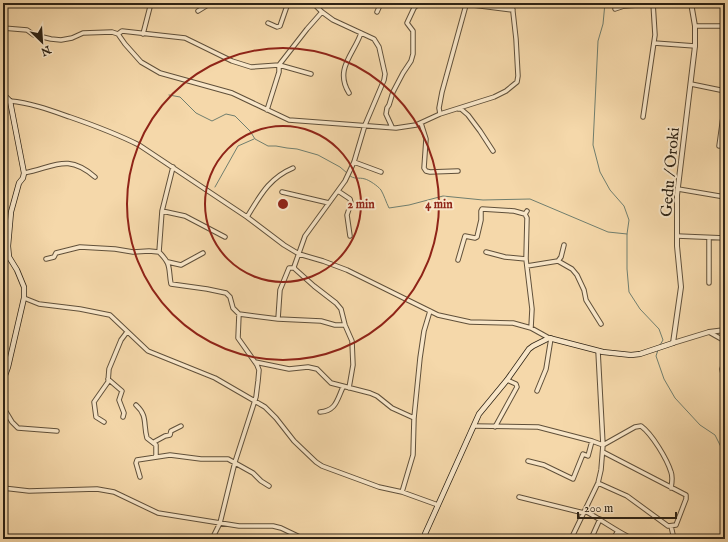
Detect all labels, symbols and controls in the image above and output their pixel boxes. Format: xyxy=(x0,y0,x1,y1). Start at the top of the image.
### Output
north arrow xyxy=(22,22,62,62)
text: N xyxy=(38,41,54,59)
street label: Gedu / Oroki xyxy=(657,127,685,218)
centre of rings xyxy=(276,197,290,211)
text: 2 min xyxy=(347,197,375,212)
text: 4 min xyxy=(425,197,453,212)
scale bar xyxy=(578,494,676,520)
text: 200 m xyxy=(584,501,613,516)

